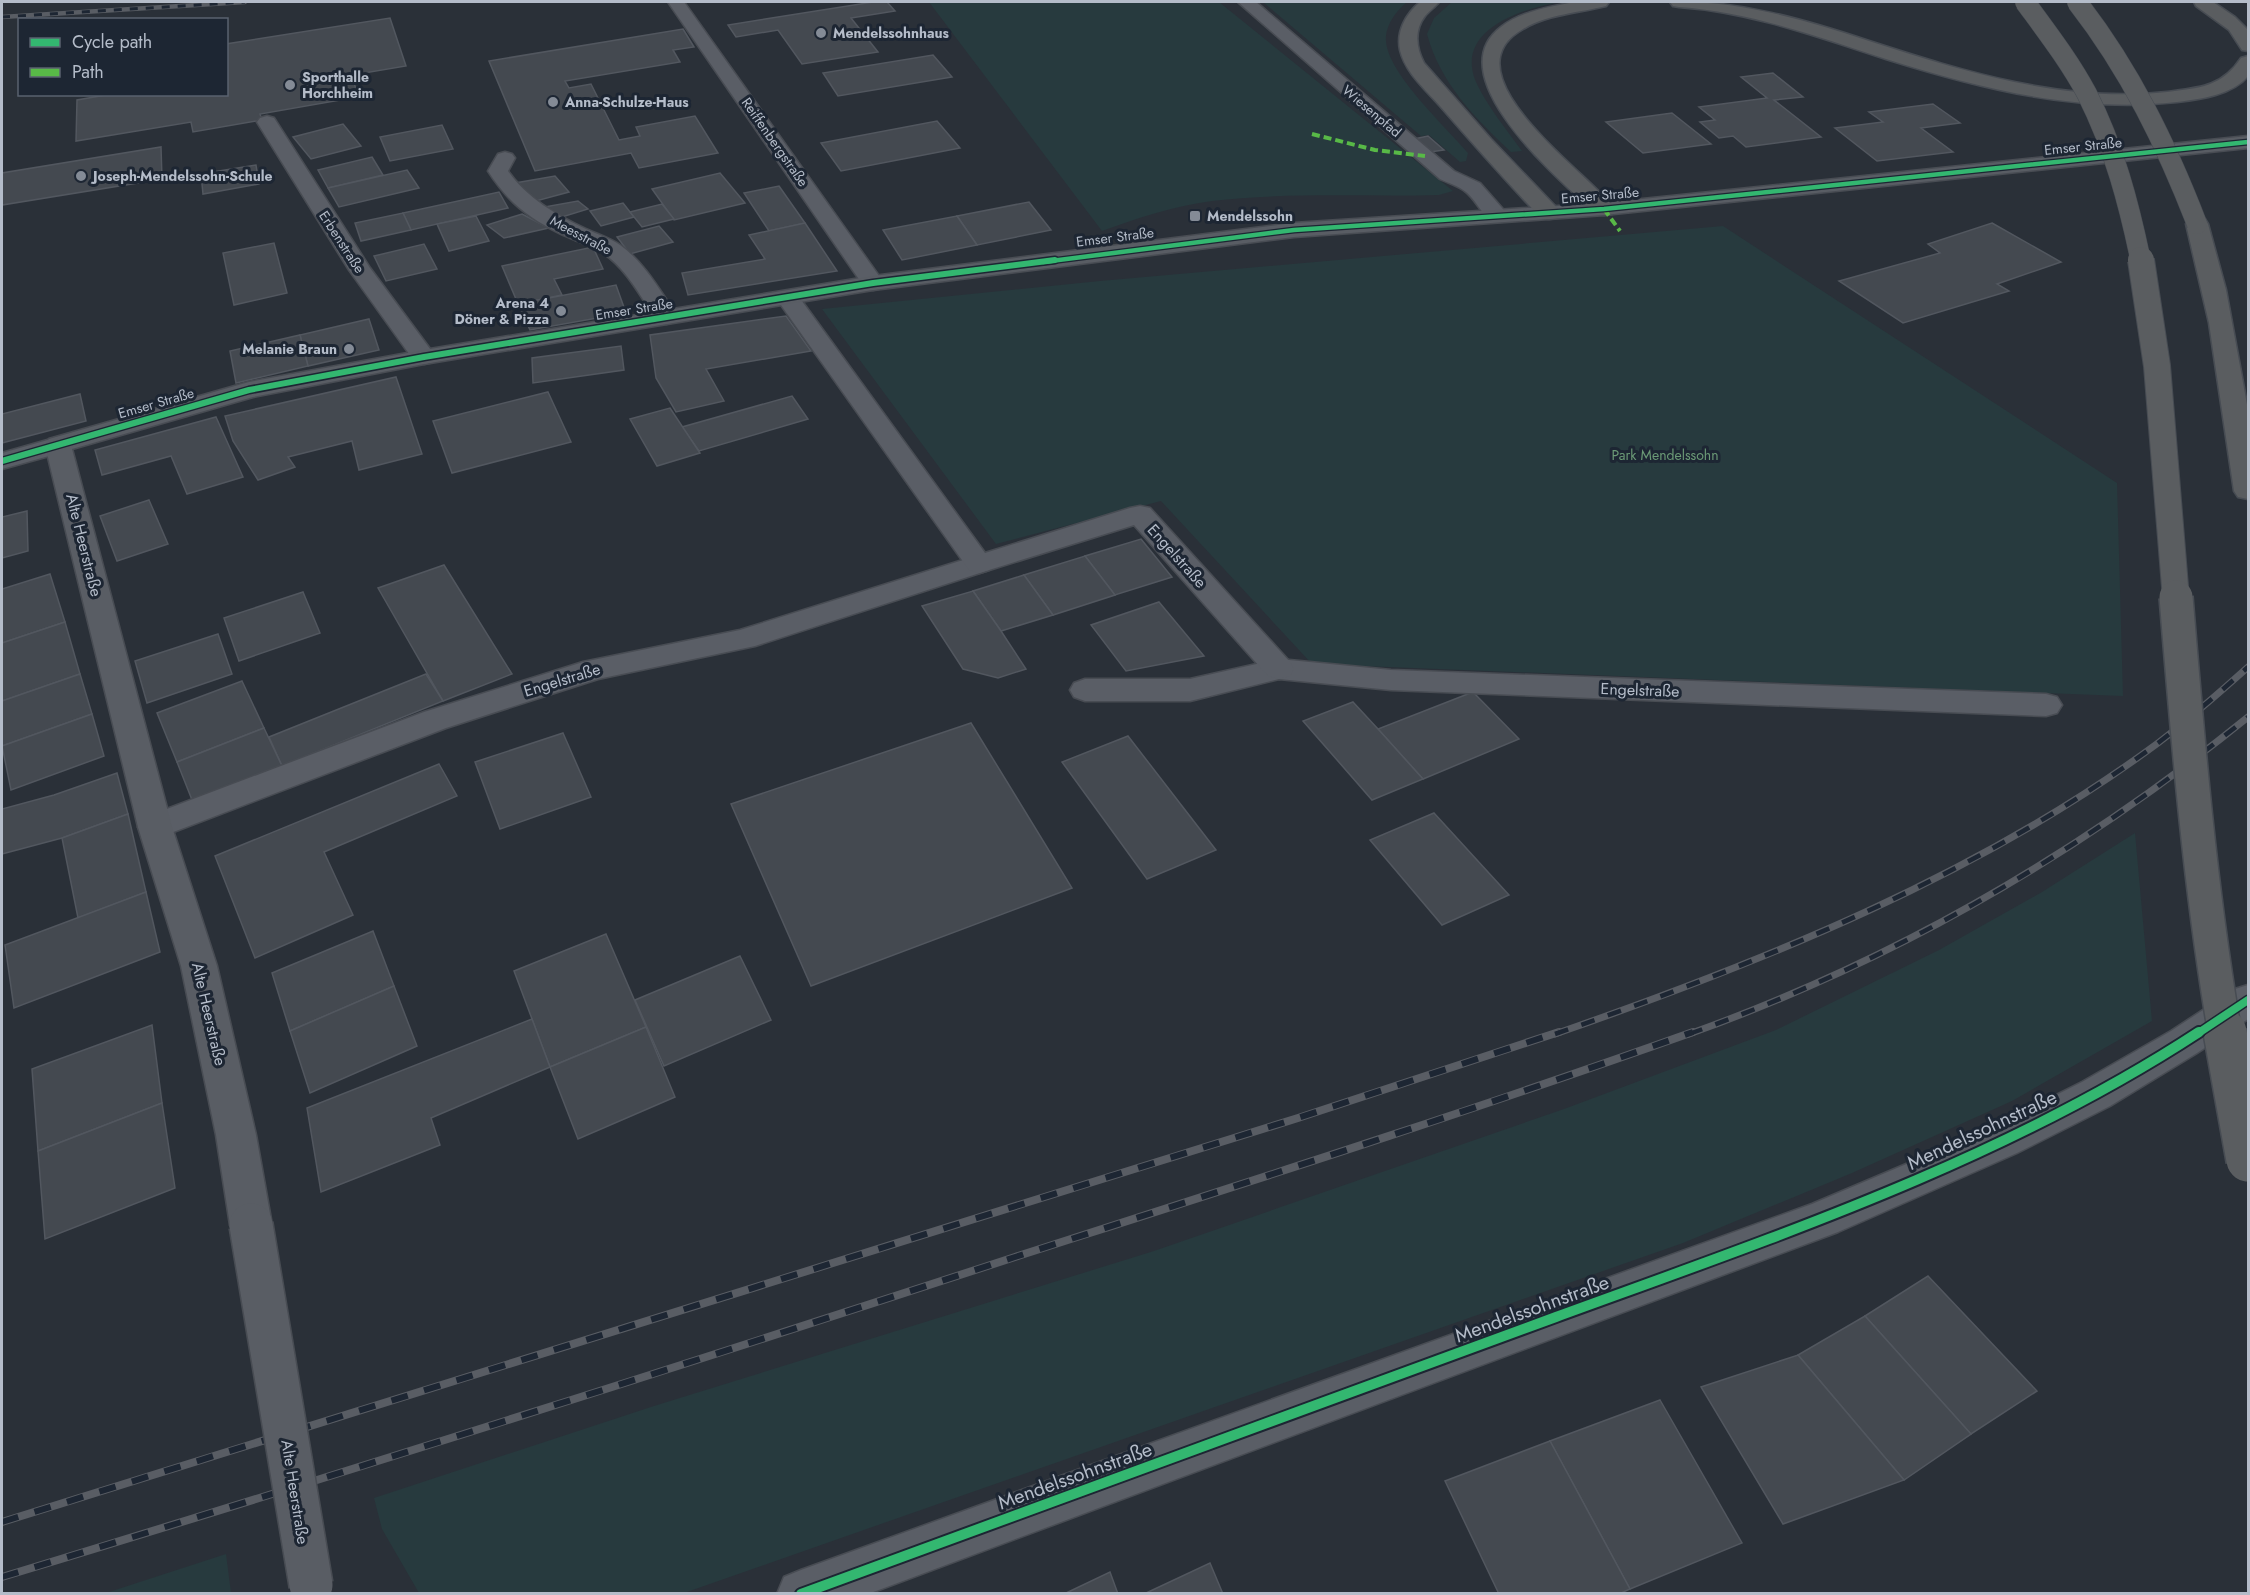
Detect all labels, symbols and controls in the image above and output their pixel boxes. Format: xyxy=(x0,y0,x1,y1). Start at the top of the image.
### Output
legend xyxy=(18,18,228,96)
place label: Mendelssohnhaus xyxy=(833,23,950,43)
marker: Mendelssohnhaus xyxy=(814,26,828,40)
text: Cycle path xyxy=(72,29,152,55)
text: Path xyxy=(72,59,104,85)
place label: Sporthalle Horchheim xyxy=(302,67,373,103)
marker: Sporthalle Horchheim xyxy=(283,78,297,92)
street label: Wiesenpfad xyxy=(1338,80,1406,142)
place label: Anna-Schulze-Haus xyxy=(564,92,689,112)
street label: Reiffenbergstraße xyxy=(737,93,813,191)
marker: Anna-Schulze-Haus xyxy=(546,95,560,109)
street label: Emser Straße xyxy=(2043,132,2123,160)
place label: Joseph-Mendelssohn-Schule xyxy=(90,166,273,186)
marker: Joseph-Mendelssohn-Schule xyxy=(74,169,88,183)
street label: Emser Straße xyxy=(1560,182,1640,208)
place label: Mendelssohn xyxy=(1207,206,1293,226)
street label: Erbenstraße xyxy=(314,207,370,277)
marker: Mendelssohn xyxy=(1188,209,1202,223)
street label: Meesstraße xyxy=(547,210,615,260)
street label: Emser Straße xyxy=(1075,222,1155,252)
place label: Arena 4 Döner & Pizza xyxy=(455,293,549,329)
street label: Emser Straße xyxy=(594,293,674,325)
marker: Arena 4 Döner & Pizza xyxy=(554,304,568,318)
place label: Melanie Braun xyxy=(242,339,337,359)
marker: Melanie Braun xyxy=(342,342,356,356)
street label: Emser Straße xyxy=(116,383,196,423)
park label: Park Mendelssohn xyxy=(1611,445,1719,465)
street label: Alte Heerstraße xyxy=(60,491,108,599)
street label: Engelstraße xyxy=(1142,519,1212,593)
street label: Engelstraße xyxy=(521,657,603,703)
street label: Engelstraße xyxy=(1600,677,1680,703)
street label: Alte Heerstraße xyxy=(186,960,232,1068)
street label: Mendelssohnstraße xyxy=(1902,1083,2062,1177)
street label: Mendelssohnstraße xyxy=(1451,1268,1613,1350)
street label: Mendelssohnstraße xyxy=(994,1435,1156,1517)
street label: Alte Heerstraße xyxy=(275,1438,315,1546)

